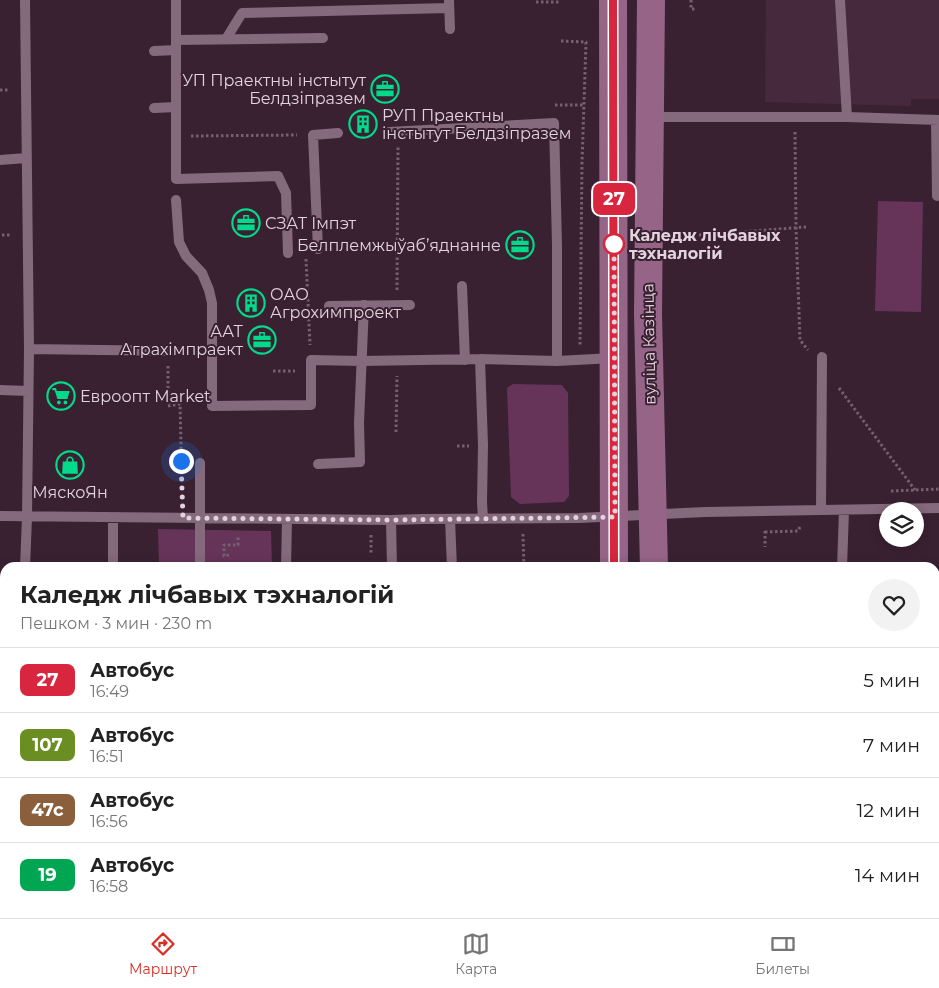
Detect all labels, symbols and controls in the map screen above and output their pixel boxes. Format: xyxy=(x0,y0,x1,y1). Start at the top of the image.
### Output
place label: УП Праектны інстытут Белдзіпразем xyxy=(182,71,366,108)
office icon: УП Праектны інстытут Белдзіпразем xyxy=(370,74,400,104)
place label: РУП Праектны інстытут Белдзіпразем xyxy=(382,106,571,143)
building icon: РУП Праектны інстытут Белдзіпразем xyxy=(348,109,378,139)
line badge: 27 xyxy=(592,183,636,215)
text: 27 xyxy=(603,188,625,210)
office icon: СЗАТ Імпэт xyxy=(231,208,261,238)
place label: СЗАТ Імпэт xyxy=(265,214,356,233)
place label: Каледж лічбавых тэхналогій xyxy=(629,226,781,263)
office icon: Белплемжыўабʼяднанне xyxy=(505,230,535,260)
marker: Каледж лічбавых тэхналогій xyxy=(603,233,625,255)
place label: Белплемжыўабʼяднанне xyxy=(297,236,501,255)
street label: вуліца Казінца xyxy=(638,283,660,405)
place label: ОАО Агрохимпроект xyxy=(270,285,401,322)
building icon: ОАО Агрохимпроект xyxy=(236,288,266,318)
place label: ААТ Аграхімпраект xyxy=(120,322,244,359)
office icon: ААТ Аграхімпраект xyxy=(247,325,277,355)
supermarket icon: Евроопт Market xyxy=(46,381,76,411)
place label: Евроопт Market xyxy=(80,387,211,406)
your location xyxy=(169,449,194,474)
shop icon: МяскоЯн xyxy=(55,450,85,480)
place label: МяскоЯн xyxy=(32,483,108,502)
map controls xyxy=(879,502,924,547)
button: layers xyxy=(879,502,924,547)
button: heart xyxy=(868,579,920,631)
text: Каледж лічбавых тэхналогій xyxy=(20,580,394,609)
text: Пешком · 3 мин · 230 m xyxy=(20,614,212,633)
text: Автобус xyxy=(90,659,174,682)
text: 27 xyxy=(37,669,58,691)
text: 5 мин xyxy=(863,669,920,692)
text: 16:49 xyxy=(90,682,129,701)
text: Автобус xyxy=(90,724,174,747)
text: 107 xyxy=(32,734,63,756)
text: 7 мин xyxy=(863,734,920,757)
text: 16:51 xyxy=(90,747,124,766)
text: Автобус xyxy=(90,789,174,812)
text: 47с xyxy=(31,799,64,821)
text: 12 мин xyxy=(856,799,920,822)
text: 16:56 xyxy=(90,812,128,831)
text: Автобус xyxy=(90,854,174,877)
text: 19 xyxy=(38,864,57,886)
text: 14 мин xyxy=(855,864,920,887)
text: 16:58 xyxy=(90,877,128,896)
tab: Маршрут xyxy=(129,930,197,978)
tab: Карта xyxy=(455,930,497,978)
tab: Билеты xyxy=(755,930,810,978)

